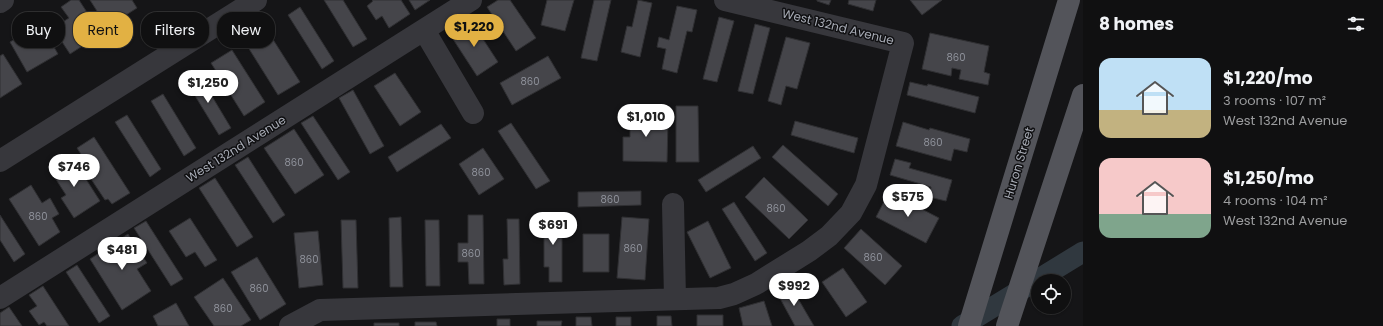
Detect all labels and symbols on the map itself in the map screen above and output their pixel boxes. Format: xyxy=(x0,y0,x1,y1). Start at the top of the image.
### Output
street label: West 132nd Avenue xyxy=(780,4,896,49)
pin: $1,220 xyxy=(441,14,507,48)
house number: 860 xyxy=(947,50,965,65)
pin: $1,250 xyxy=(175,70,241,104)
house number: 860 xyxy=(521,74,539,89)
pin: $1,010 xyxy=(613,104,679,138)
street label: West 132nd Avenue xyxy=(183,111,289,186)
street label: Huron Street xyxy=(1000,125,1037,201)
house number: 860 xyxy=(924,135,942,150)
pin: $746 xyxy=(50,154,98,188)
house number: 860 xyxy=(285,155,303,170)
house number: 860 xyxy=(472,165,490,180)
pin: $575 xyxy=(884,184,932,218)
house number: 860 xyxy=(601,192,619,207)
house number: 860 xyxy=(767,201,785,216)
house number: 860 xyxy=(29,209,47,224)
pin: $691 xyxy=(529,212,577,246)
pin: $481 xyxy=(98,237,146,271)
house number: 860 xyxy=(624,241,642,256)
house number: 860 xyxy=(462,246,480,261)
house number: 860 xyxy=(864,250,882,265)
house number: 860 xyxy=(300,252,318,267)
pin: $992 xyxy=(770,273,818,307)
house number: 860 xyxy=(250,281,268,296)
house number: 860 xyxy=(214,301,232,316)

